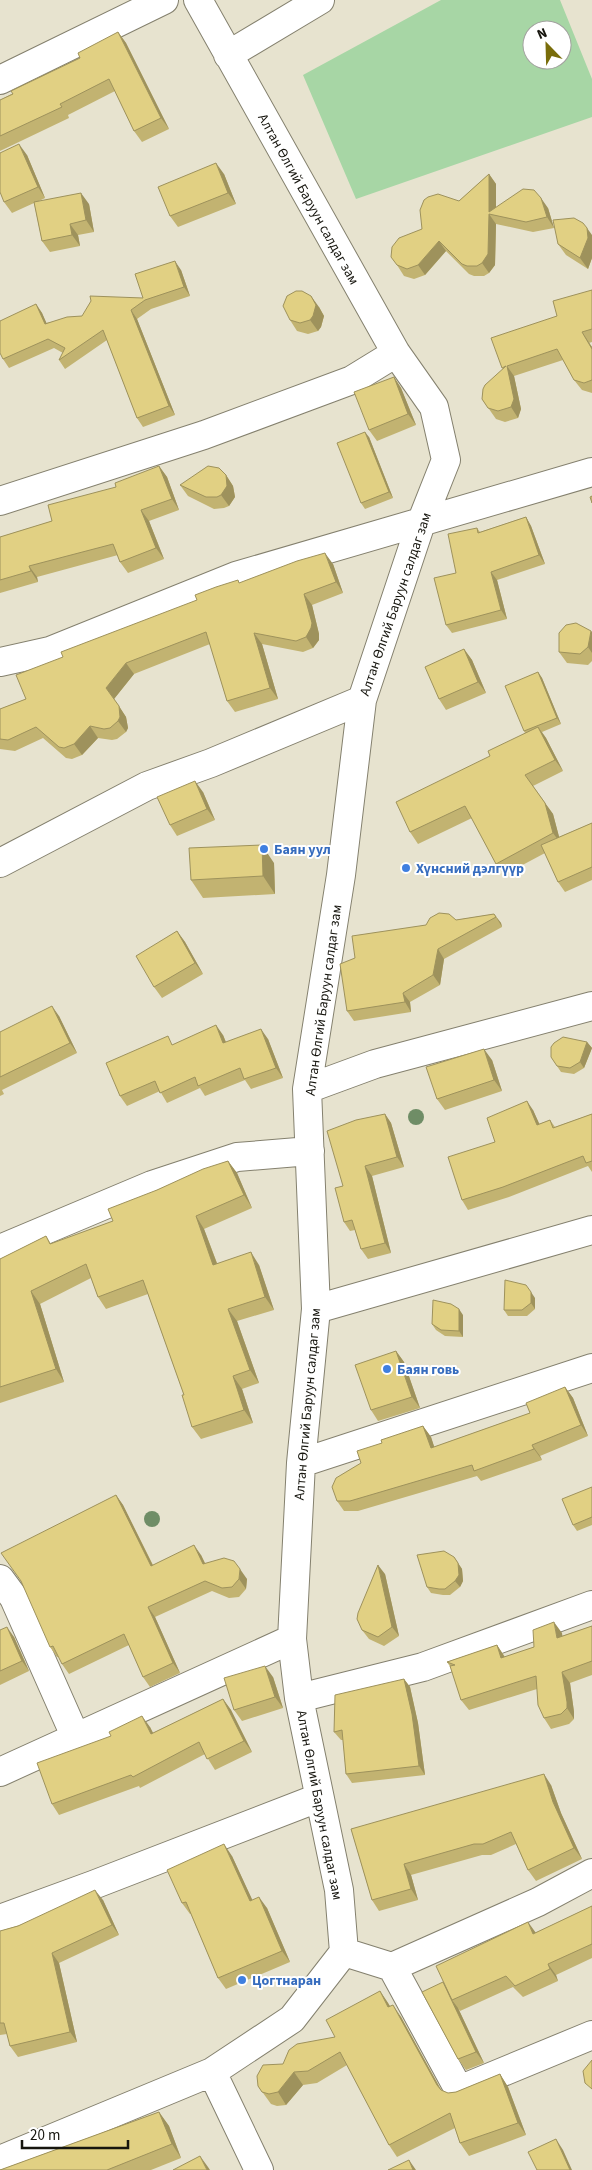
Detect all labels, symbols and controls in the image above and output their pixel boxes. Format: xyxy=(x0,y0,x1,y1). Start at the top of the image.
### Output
north arrow xyxy=(522,20,572,70)
text: N xyxy=(534,23,551,45)
street label: Алтан Өлгий Баруун салдаг зам xyxy=(253,110,364,289)
street label: Алтан Өлгий Баруун салдаг зам xyxy=(355,510,437,699)
place label: Баян уул xyxy=(274,840,331,860)
marker: Баян уул xyxy=(258,843,270,855)
place label: Хүнсний дэлгүүр xyxy=(416,859,524,879)
marker: Хүнсний дэлгүүр xyxy=(400,862,412,874)
street label: Алтан Өлгий Баруун салдаг зам xyxy=(301,903,347,1097)
street label: Алтан Өлгий Баруун салдаг зам xyxy=(290,1307,326,1501)
place label: Баян говь xyxy=(397,1360,459,1380)
marker: Баян говь xyxy=(381,1363,393,1375)
street label: Алтан Өлгий Баруун салдаг зам xyxy=(291,1709,347,1902)
place label: Цогтнаран xyxy=(252,1971,321,1991)
marker: Цогтнаран xyxy=(236,1974,248,1986)
scale bar xyxy=(22,2118,129,2150)
text: 20 m xyxy=(30,2125,60,2146)

